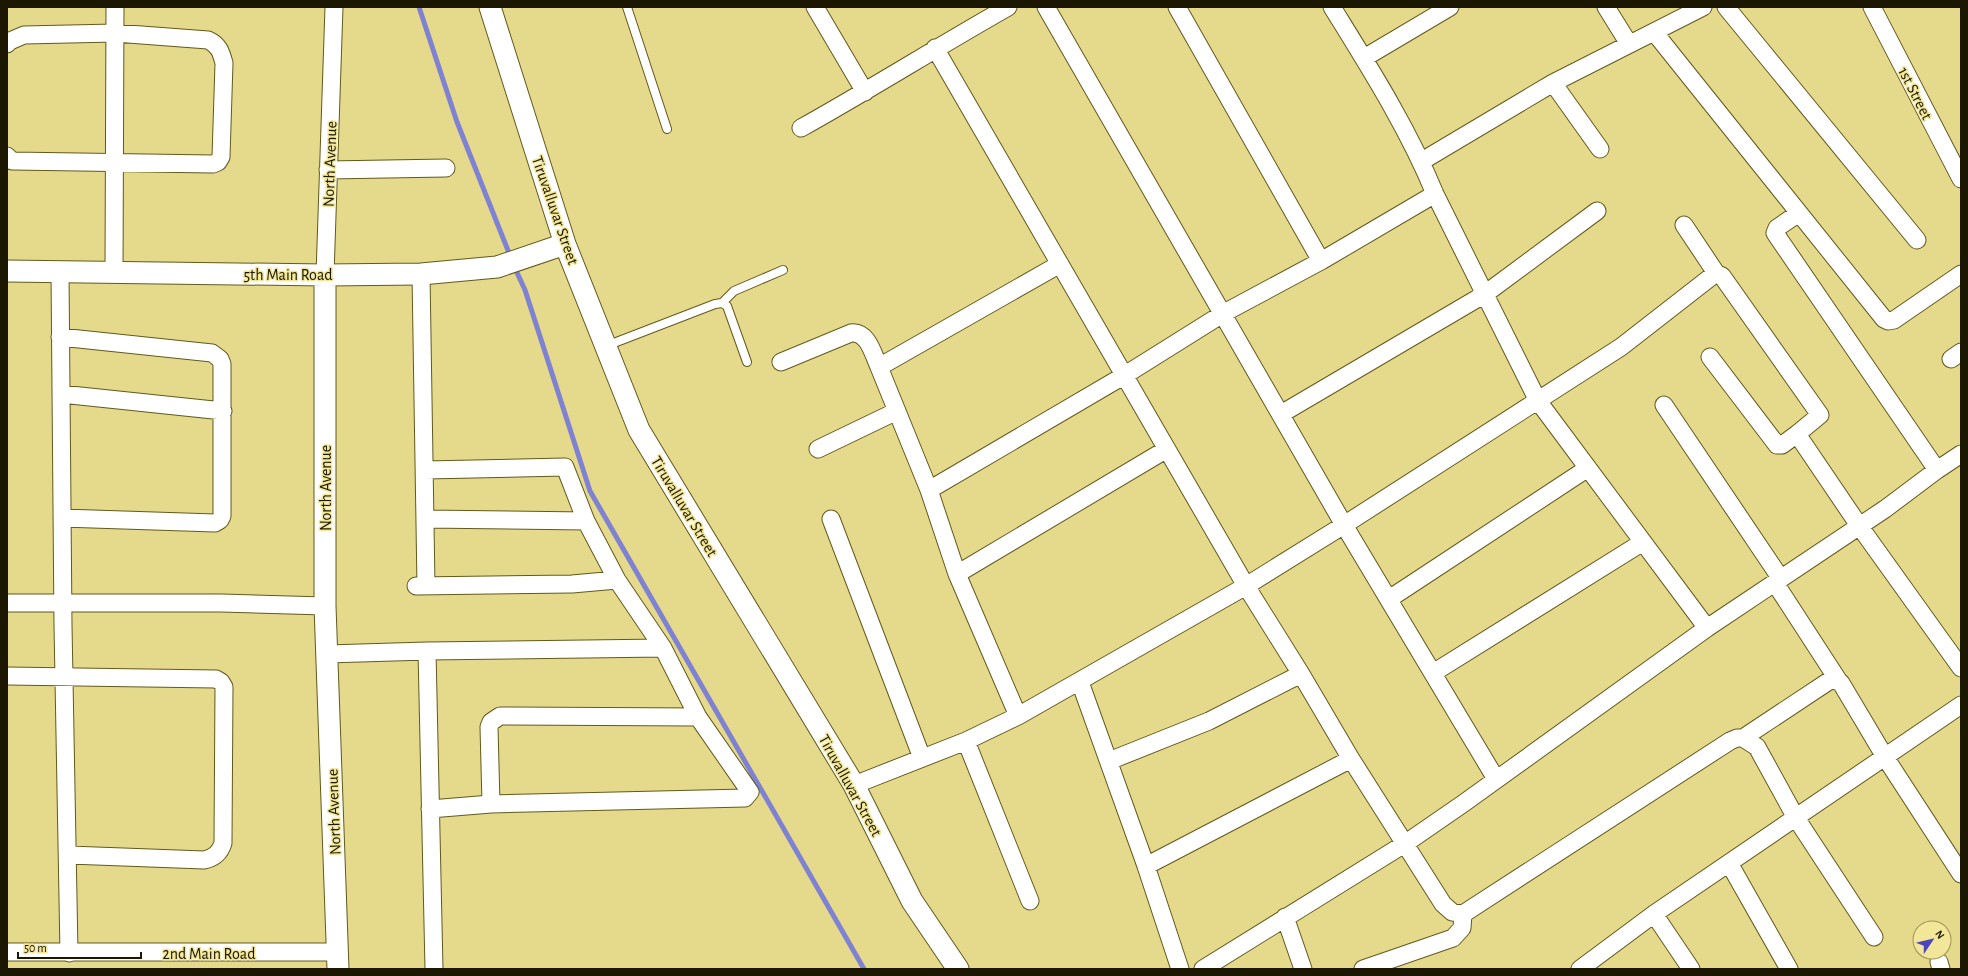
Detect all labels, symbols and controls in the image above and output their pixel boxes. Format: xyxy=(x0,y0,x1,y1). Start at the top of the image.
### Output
street label: 1st Street xyxy=(1895,64,1935,122)
street label: North Avenue xyxy=(321,121,339,207)
street label: Tiruvalluvar Street xyxy=(529,154,581,267)
street label: 5th Main Road xyxy=(243,267,333,283)
street label: North Avenue xyxy=(318,445,334,531)
street label: Tiruvalluvar Street xyxy=(648,454,720,559)
street label: Tiruvalluvar Street xyxy=(816,732,885,839)
street label: North Avenue xyxy=(325,769,343,855)
north arrow xyxy=(1912,920,1952,960)
text: N xyxy=(1933,928,1946,941)
scale bar xyxy=(18,934,141,960)
text: 50 m xyxy=(24,942,47,954)
street label: 2nd Main Road xyxy=(163,946,255,962)

